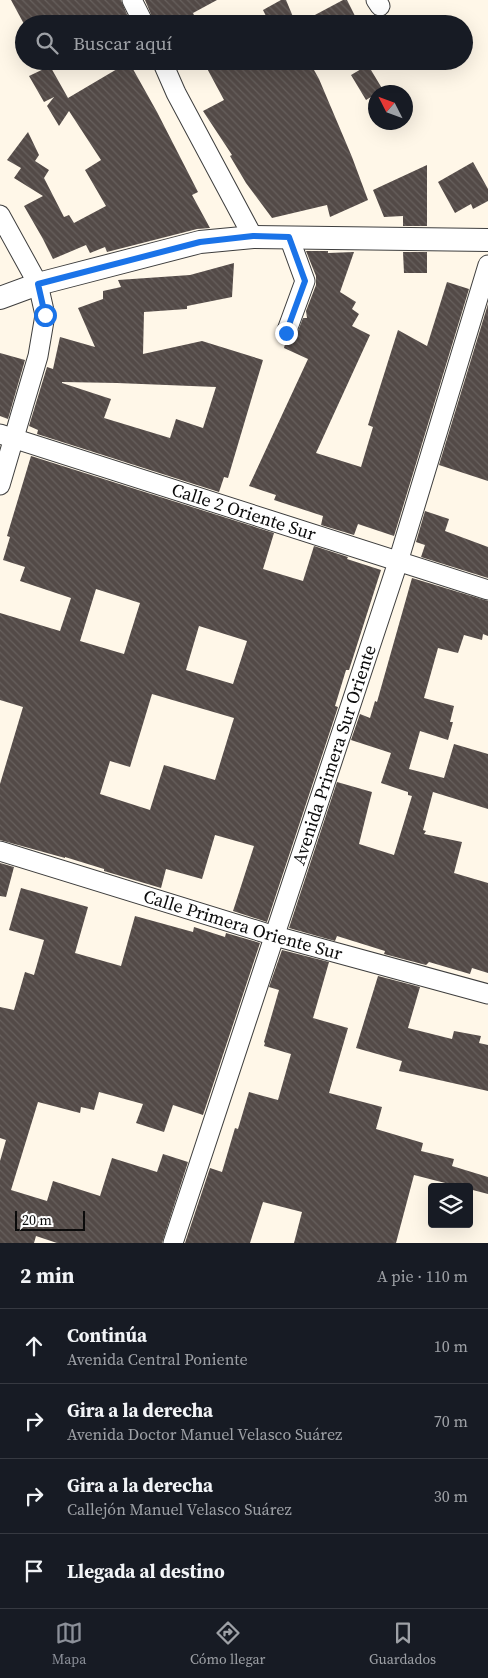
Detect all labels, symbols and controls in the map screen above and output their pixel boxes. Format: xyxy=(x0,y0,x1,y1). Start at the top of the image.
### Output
search box xyxy=(15,15,473,70)
icon: search xyxy=(33,29,61,57)
text: Buscar aquí xyxy=(73,30,172,56)
north arrow xyxy=(368,85,413,130)
route start xyxy=(34,304,57,327)
route end xyxy=(275,322,298,345)
street label: Calle 2 Oriente Sur xyxy=(169,477,320,546)
street label: Avenida Primera Sur Oriente xyxy=(286,642,382,868)
street label: Calle Primera Oriente Sur xyxy=(140,883,346,966)
map controls xyxy=(428,1183,473,1228)
button: layers xyxy=(428,1183,473,1228)
scale bar xyxy=(15,1208,85,1231)
text: 20 m xyxy=(22,1210,52,1230)
text: 2 min xyxy=(20,1261,75,1290)
text: A pie · 110 m xyxy=(377,1265,468,1287)
text: Continúa xyxy=(67,1322,147,1348)
icon: ahead xyxy=(20,1332,48,1360)
text: 10 m xyxy=(434,1335,468,1357)
text: Avenida Central Poniente xyxy=(67,1348,248,1370)
text: Gira a la derecha xyxy=(67,1397,213,1423)
icon: right xyxy=(20,1407,48,1435)
text: 70 m xyxy=(434,1410,468,1432)
text: Avenida Doctor Manuel Velasco Suárez xyxy=(67,1423,342,1445)
text: Gira a la derecha xyxy=(67,1472,213,1498)
icon: right xyxy=(20,1482,48,1510)
text: 30 m xyxy=(434,1485,468,1507)
text: Callejón Manuel Velasco Suárez xyxy=(67,1498,292,1520)
icon: arrive xyxy=(20,1557,48,1585)
text: Llegada al destino xyxy=(67,1558,225,1584)
tab: Mapa xyxy=(52,1619,86,1669)
tab: Cómo llegar xyxy=(190,1619,265,1669)
tab: Guardados xyxy=(369,1619,436,1669)

